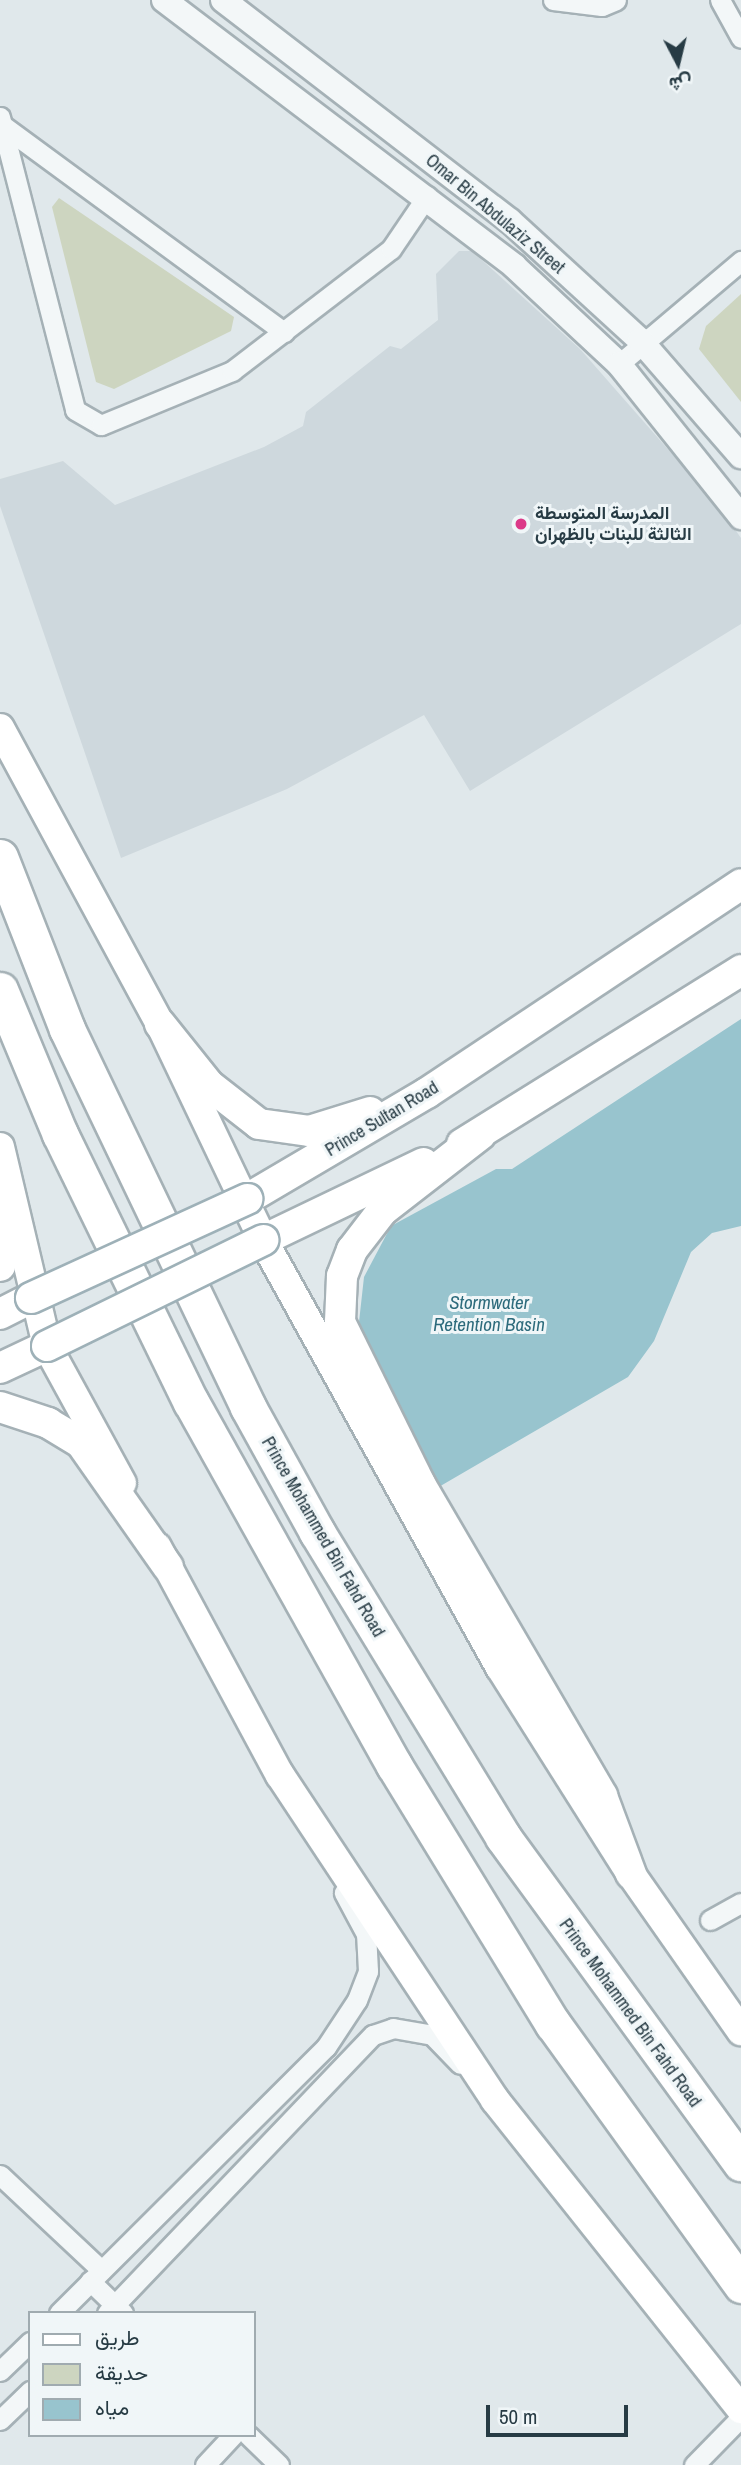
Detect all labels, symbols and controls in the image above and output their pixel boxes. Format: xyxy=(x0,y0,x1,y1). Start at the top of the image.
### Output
north arrow xyxy=(643,28,713,98)
text: ش xyxy=(668,70,693,98)
street label: Omar Bin Abdulaziz Street xyxy=(421,149,569,279)
place label: المدرسة المتوسطة الثالثة للبنات بالظهران xyxy=(535,503,692,546)
marker: المدرسة المتوسطة الثالثة للبنات بالظهران xyxy=(513,516,529,532)
street label: Prince Sultan Road xyxy=(322,1077,442,1161)
water label: Stormwater Retention Basin xyxy=(433,1292,545,1336)
street label: Prince Mohammed Bin Fahd Road xyxy=(257,1433,389,1641)
street label: Prince Mohammed Bin Fahd Road xyxy=(554,1915,706,2111)
legend xyxy=(28,2311,256,2437)
text: طريق xyxy=(95,2323,140,2352)
text: حديقة xyxy=(95,2358,148,2387)
scale bar xyxy=(489,2392,631,2436)
text: مياه xyxy=(95,2393,129,2422)
text: 50 m xyxy=(499,2402,537,2431)

